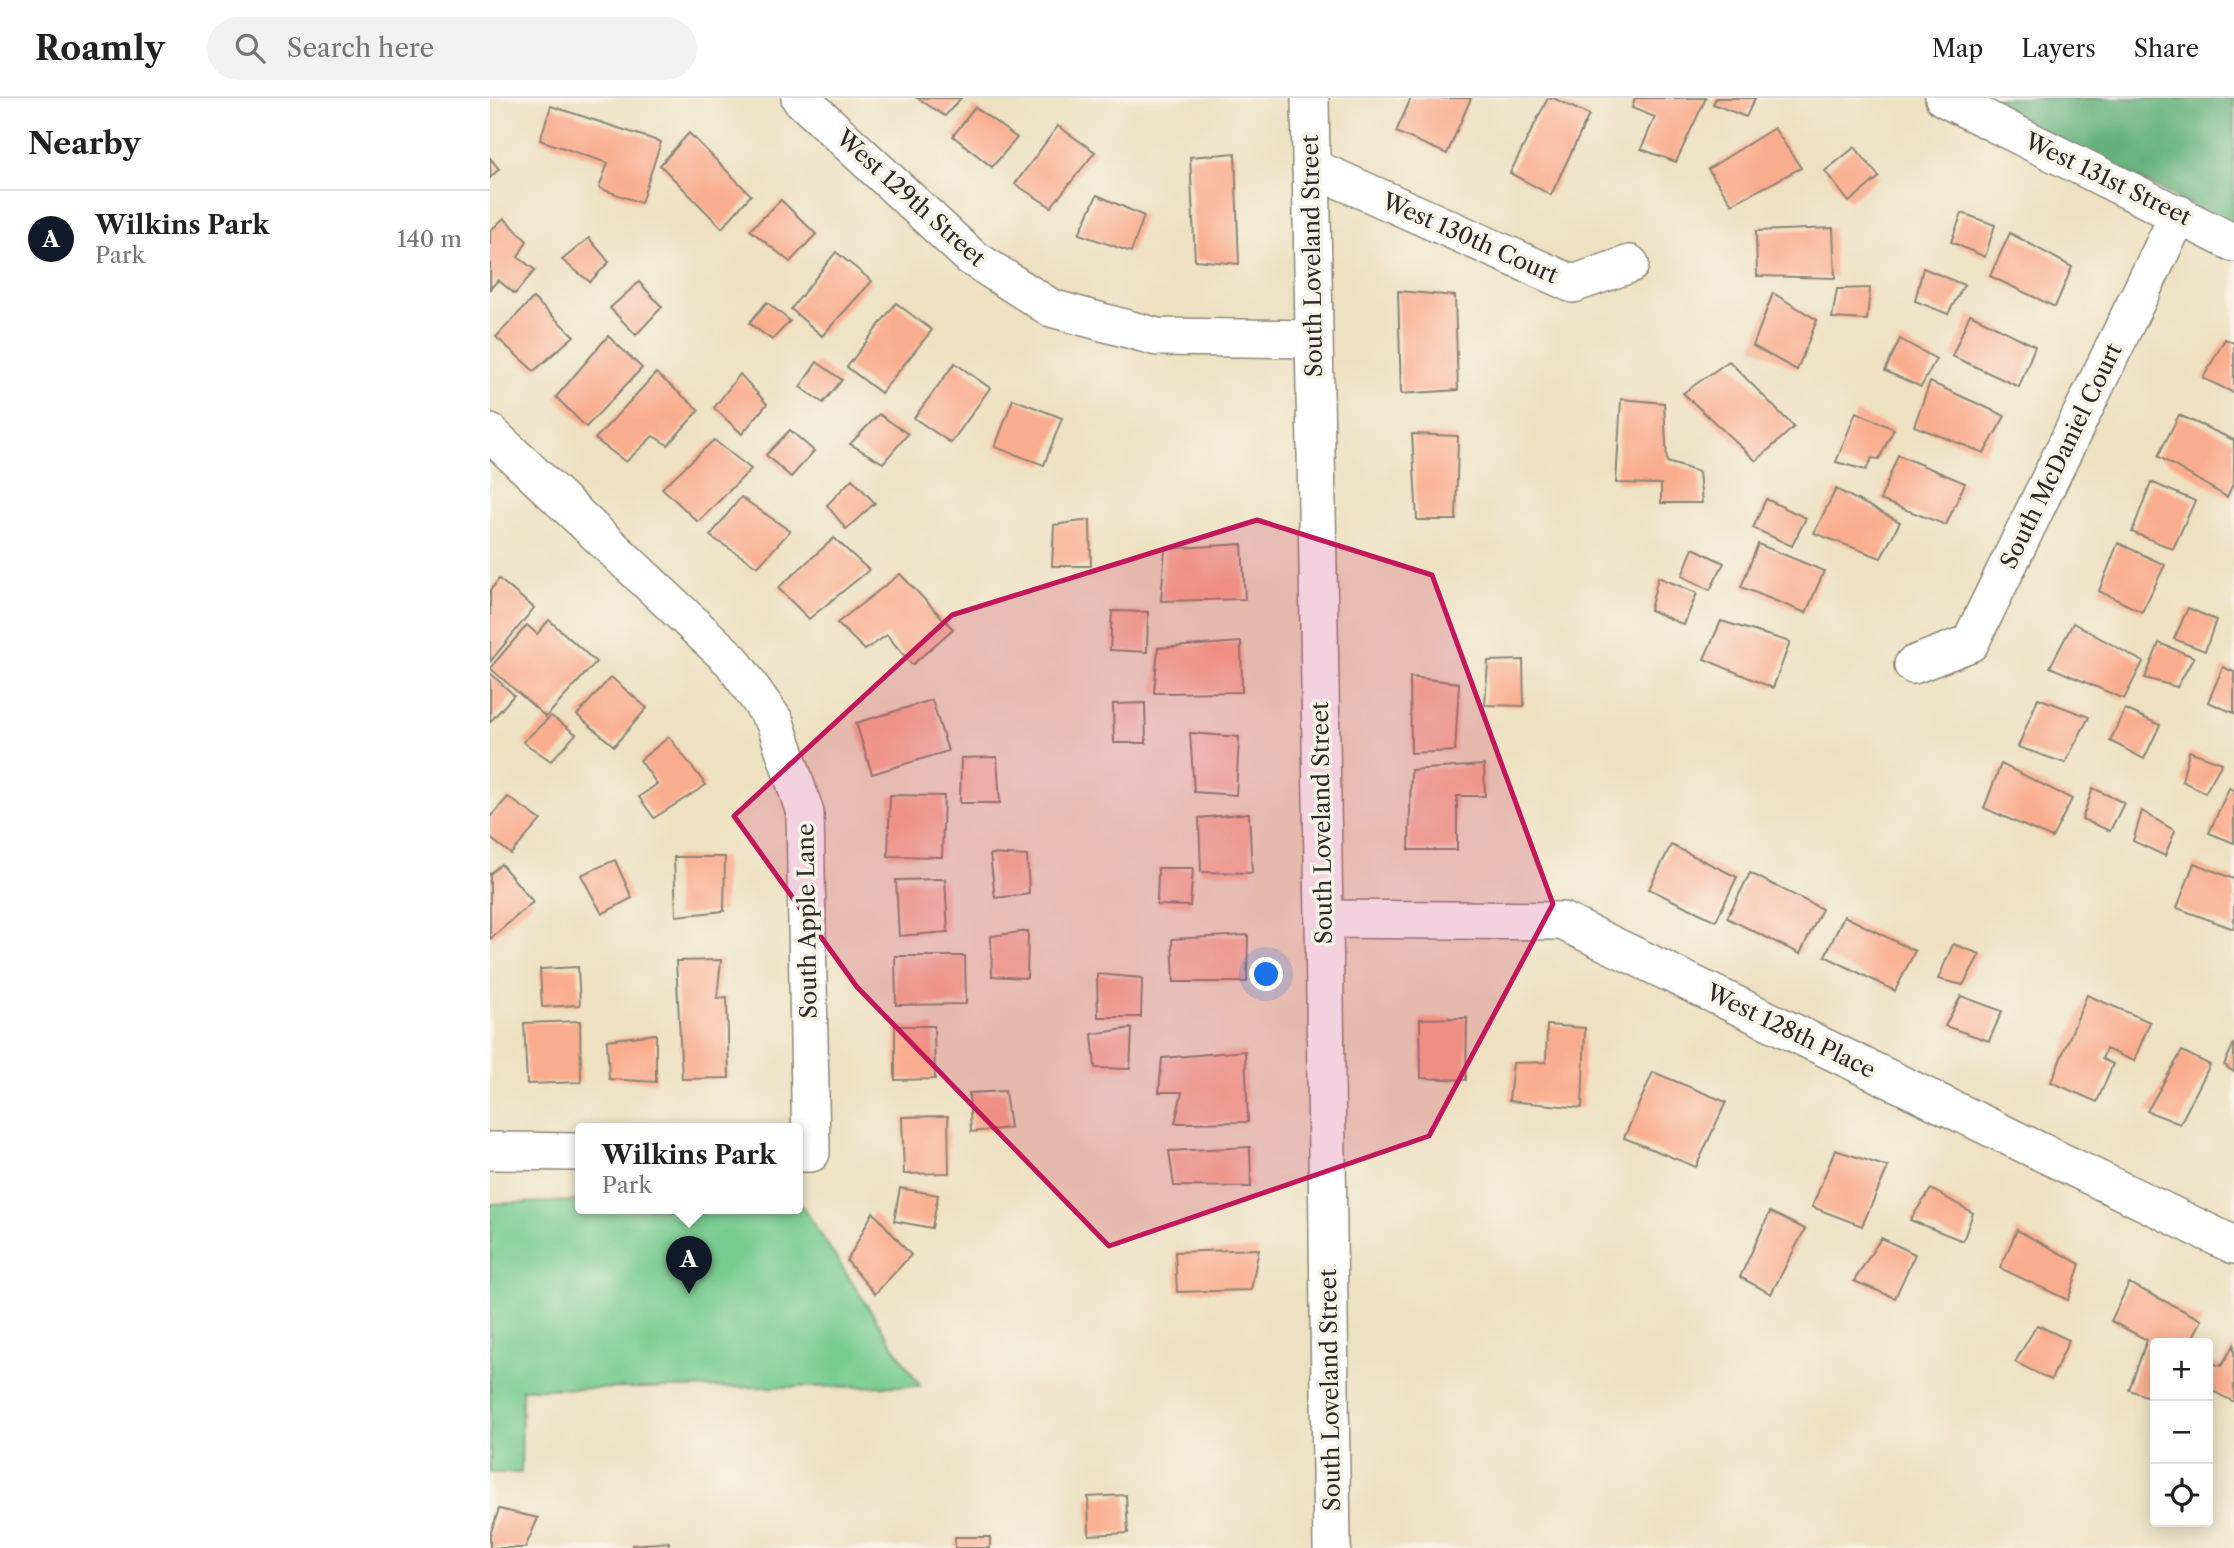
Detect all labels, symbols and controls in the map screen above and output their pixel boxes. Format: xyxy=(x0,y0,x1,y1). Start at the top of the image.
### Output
search box xyxy=(207,17,697,80)
text: Roamly xyxy=(35,28,165,69)
icon: search xyxy=(231,29,269,67)
text: Search here xyxy=(287,32,434,64)
text: Map xyxy=(1932,34,1983,63)
text: Layers xyxy=(2021,34,2096,63)
text: Share xyxy=(2134,34,2199,63)
street label: West 129th Street xyxy=(830,123,991,272)
text: Nearby xyxy=(28,125,141,162)
street label: West 131st Street xyxy=(2019,126,2196,231)
street label: South Loveland Street xyxy=(1296,134,1328,378)
street label: West 130th Court xyxy=(1377,186,1562,289)
text: Wilkins Park xyxy=(95,209,269,241)
text: A xyxy=(42,225,60,253)
text: 140 m xyxy=(397,225,462,253)
text: Park xyxy=(95,241,145,269)
street label: South McDaniel Court xyxy=(1994,339,2128,573)
street label: South Loveland Street xyxy=(1306,701,1338,945)
street label: South Apple Lane xyxy=(791,823,823,1019)
your location xyxy=(1249,957,1283,991)
street label: West 128th Place xyxy=(1701,978,1880,1084)
popup xyxy=(575,1123,803,1214)
text: Wilkins Park xyxy=(602,1139,776,1171)
text: Park xyxy=(602,1171,652,1199)
pin: A xyxy=(666,1236,712,1294)
street label: South Loveland Street xyxy=(1314,1268,1346,1512)
map controls xyxy=(2150,1338,2213,1527)
button: + xyxy=(2150,1338,2213,1401)
button: − xyxy=(2150,1401,2213,1464)
button: locate xyxy=(2150,1464,2213,1527)

